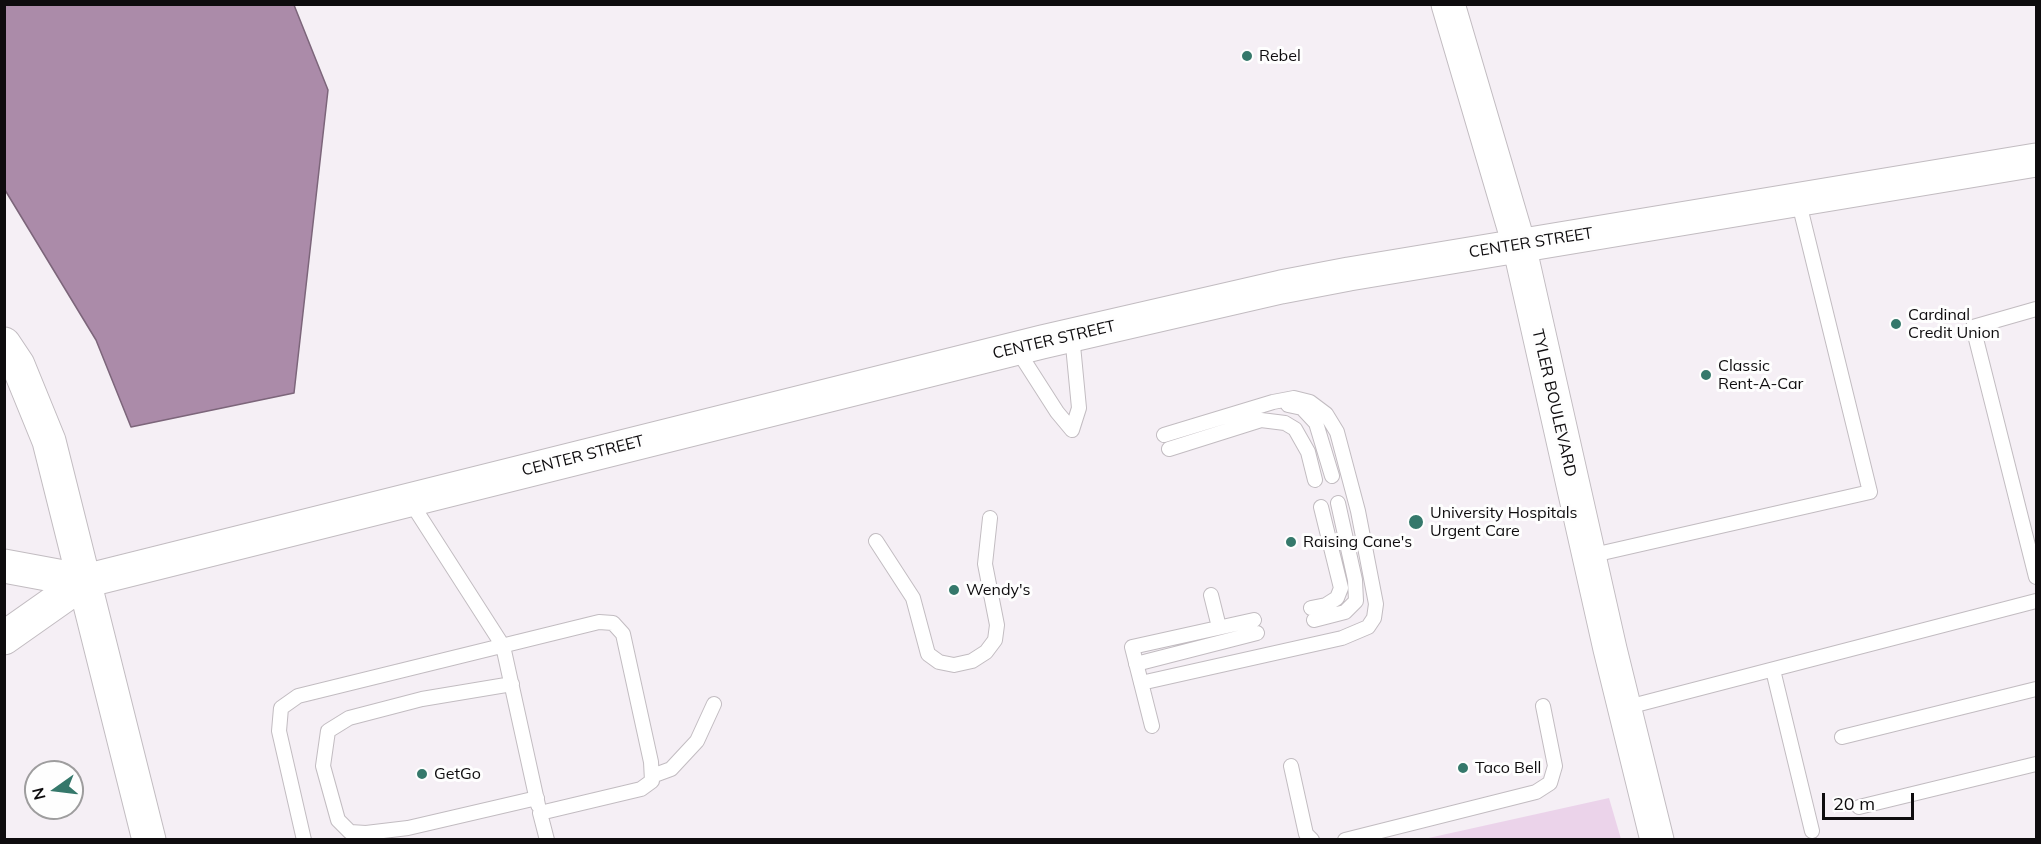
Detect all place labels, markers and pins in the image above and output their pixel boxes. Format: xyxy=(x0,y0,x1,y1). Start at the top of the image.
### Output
place label: Rebel xyxy=(1259,46,1301,66)
marker: Rebel xyxy=(1240,49,1254,63)
place label: Cardinal Credit Union xyxy=(1908,305,2000,343)
marker: Cardinal Credit Union xyxy=(1889,317,1903,331)
place label: Classic Rent-A-Car xyxy=(1718,356,1803,394)
marker: Classic Rent-A-Car xyxy=(1699,368,1713,382)
place label: University Hospitals Urgent Care xyxy=(1430,503,1577,541)
marker: University Hospitals Urgent Care xyxy=(1407,513,1425,531)
place label: Raising Cane's xyxy=(1303,532,1412,552)
marker: Raising Cane's xyxy=(1284,535,1298,549)
place label: Wendy's xyxy=(966,580,1030,600)
marker: Wendy's xyxy=(947,583,961,597)
place label: Taco Bell xyxy=(1475,758,1541,778)
marker: Taco Bell xyxy=(1456,761,1470,775)
place label: GetGo xyxy=(434,764,481,784)
marker: GetGo xyxy=(415,767,429,781)

